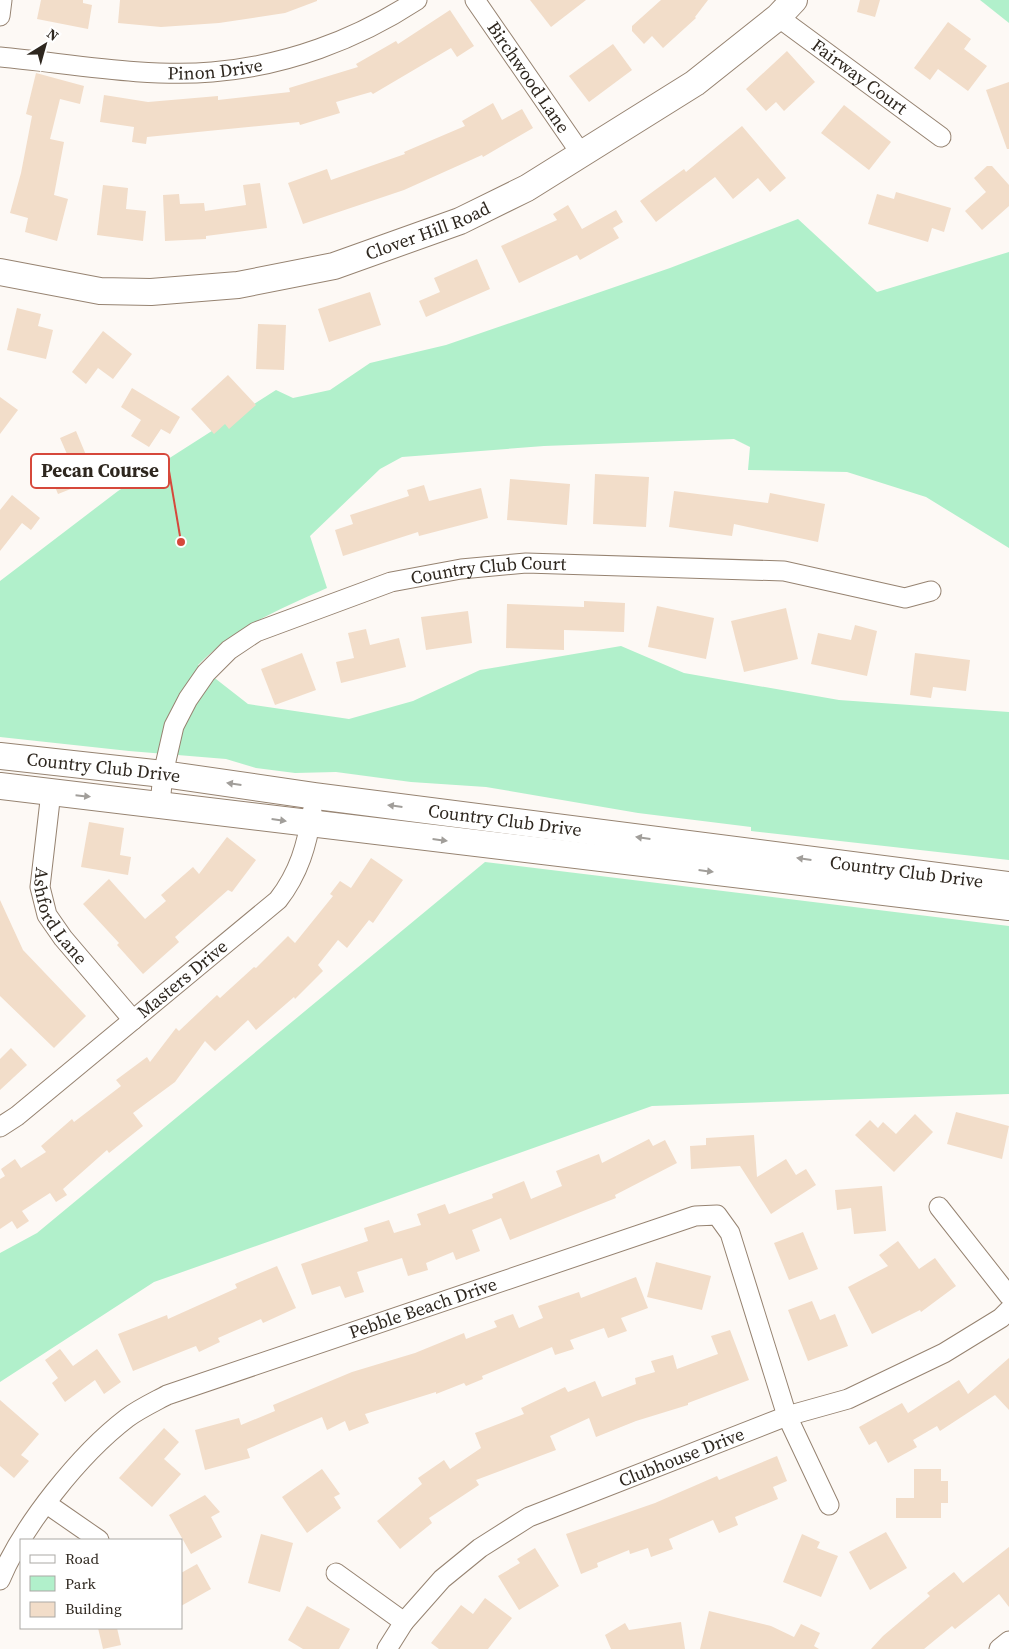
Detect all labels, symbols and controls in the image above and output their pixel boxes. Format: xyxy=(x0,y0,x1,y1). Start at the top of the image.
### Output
street label: Birchwood Lane xyxy=(481,16,576,138)
north arrow xyxy=(20,20,70,70)
text: N xyxy=(43,24,63,46)
street label: Fairway Court xyxy=(807,33,913,120)
street label: Pinon Drive xyxy=(167,52,265,85)
street label: Clover Hill Road xyxy=(362,195,494,266)
callout: Pecan Course xyxy=(31,454,169,488)
text: Pecan Course xyxy=(41,457,159,483)
street label: Country Club Court xyxy=(409,550,567,590)
street label: Country Club Drive xyxy=(25,746,182,788)
one-way arrow xyxy=(226,780,242,788)
one-way arrow xyxy=(75,792,91,800)
street label: Country Club Drive xyxy=(427,798,583,842)
one-way arrow xyxy=(387,802,403,810)
one-way arrow xyxy=(271,816,287,824)
one-way arrow xyxy=(635,834,651,842)
one-way arrow xyxy=(433,836,449,844)
street label: Country Club Drive xyxy=(828,849,985,894)
one-way arrow xyxy=(796,855,812,863)
street label: Ashford Lane xyxy=(28,866,93,970)
one-way arrow xyxy=(698,867,714,875)
street label: Masters Drive xyxy=(131,934,233,1024)
street label: Pebble Beach Drive xyxy=(345,1271,500,1345)
street label: Clubhouse Drive xyxy=(615,1421,748,1493)
legend xyxy=(20,1539,182,1629)
text: Road xyxy=(65,1548,99,1569)
text: Park xyxy=(65,1573,97,1594)
text: Building xyxy=(65,1598,122,1619)

